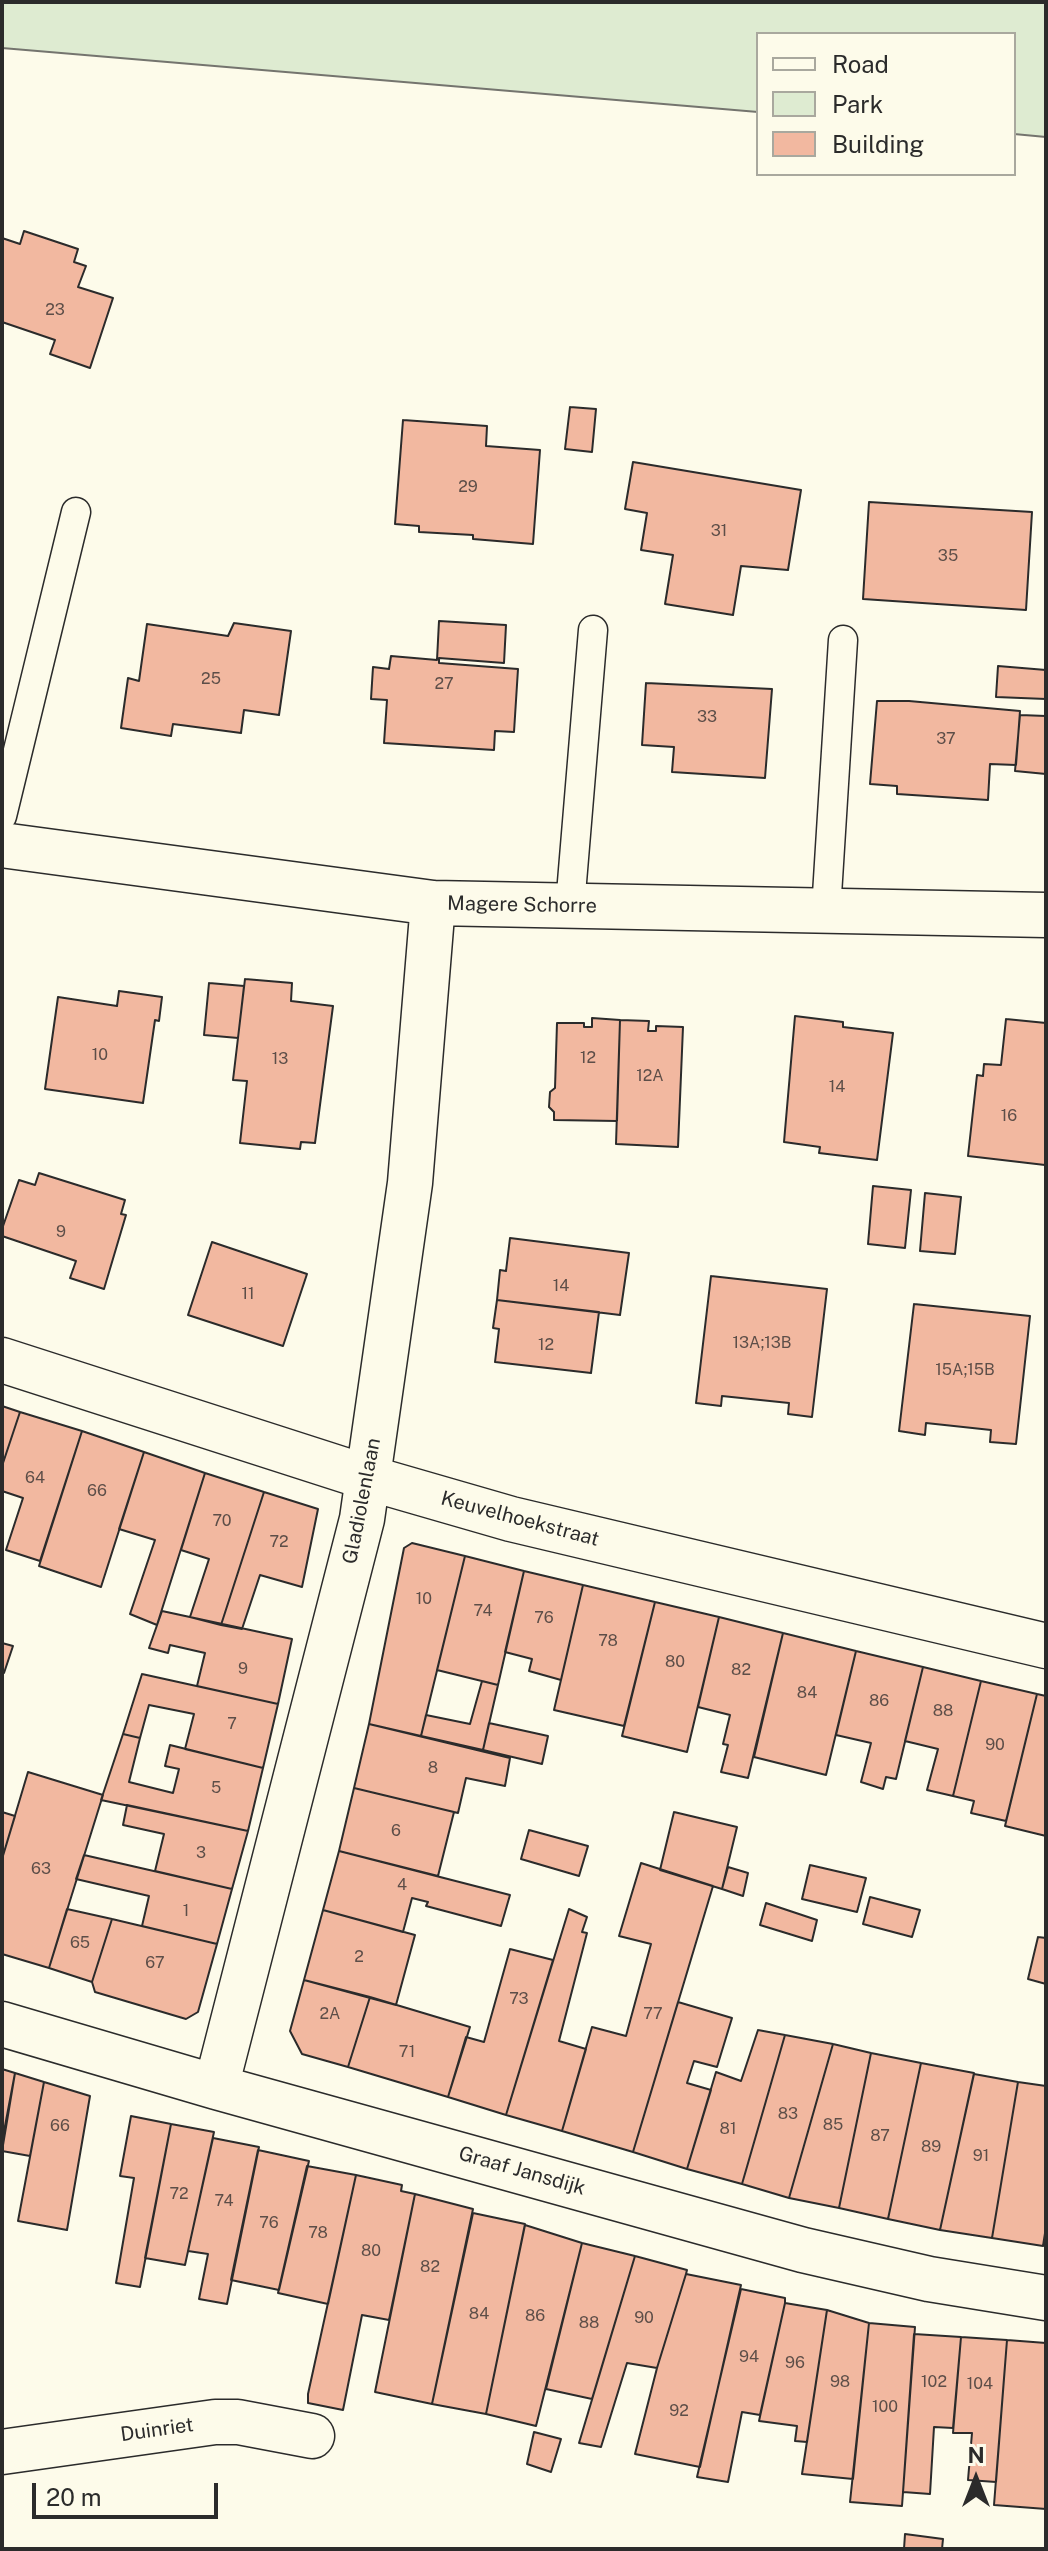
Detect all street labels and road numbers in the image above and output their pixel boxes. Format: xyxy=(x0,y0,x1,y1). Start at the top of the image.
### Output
street label: Magere Schorre xyxy=(447,892,597,918)
street label: Gladiolenlaan xyxy=(338,1436,386,1566)
street label: Keuvelhoekstraat xyxy=(438,1486,602,1552)
street label: Graaf Jansdijk xyxy=(456,2141,588,2201)
street label: Duinriet xyxy=(119,2413,195,2447)

